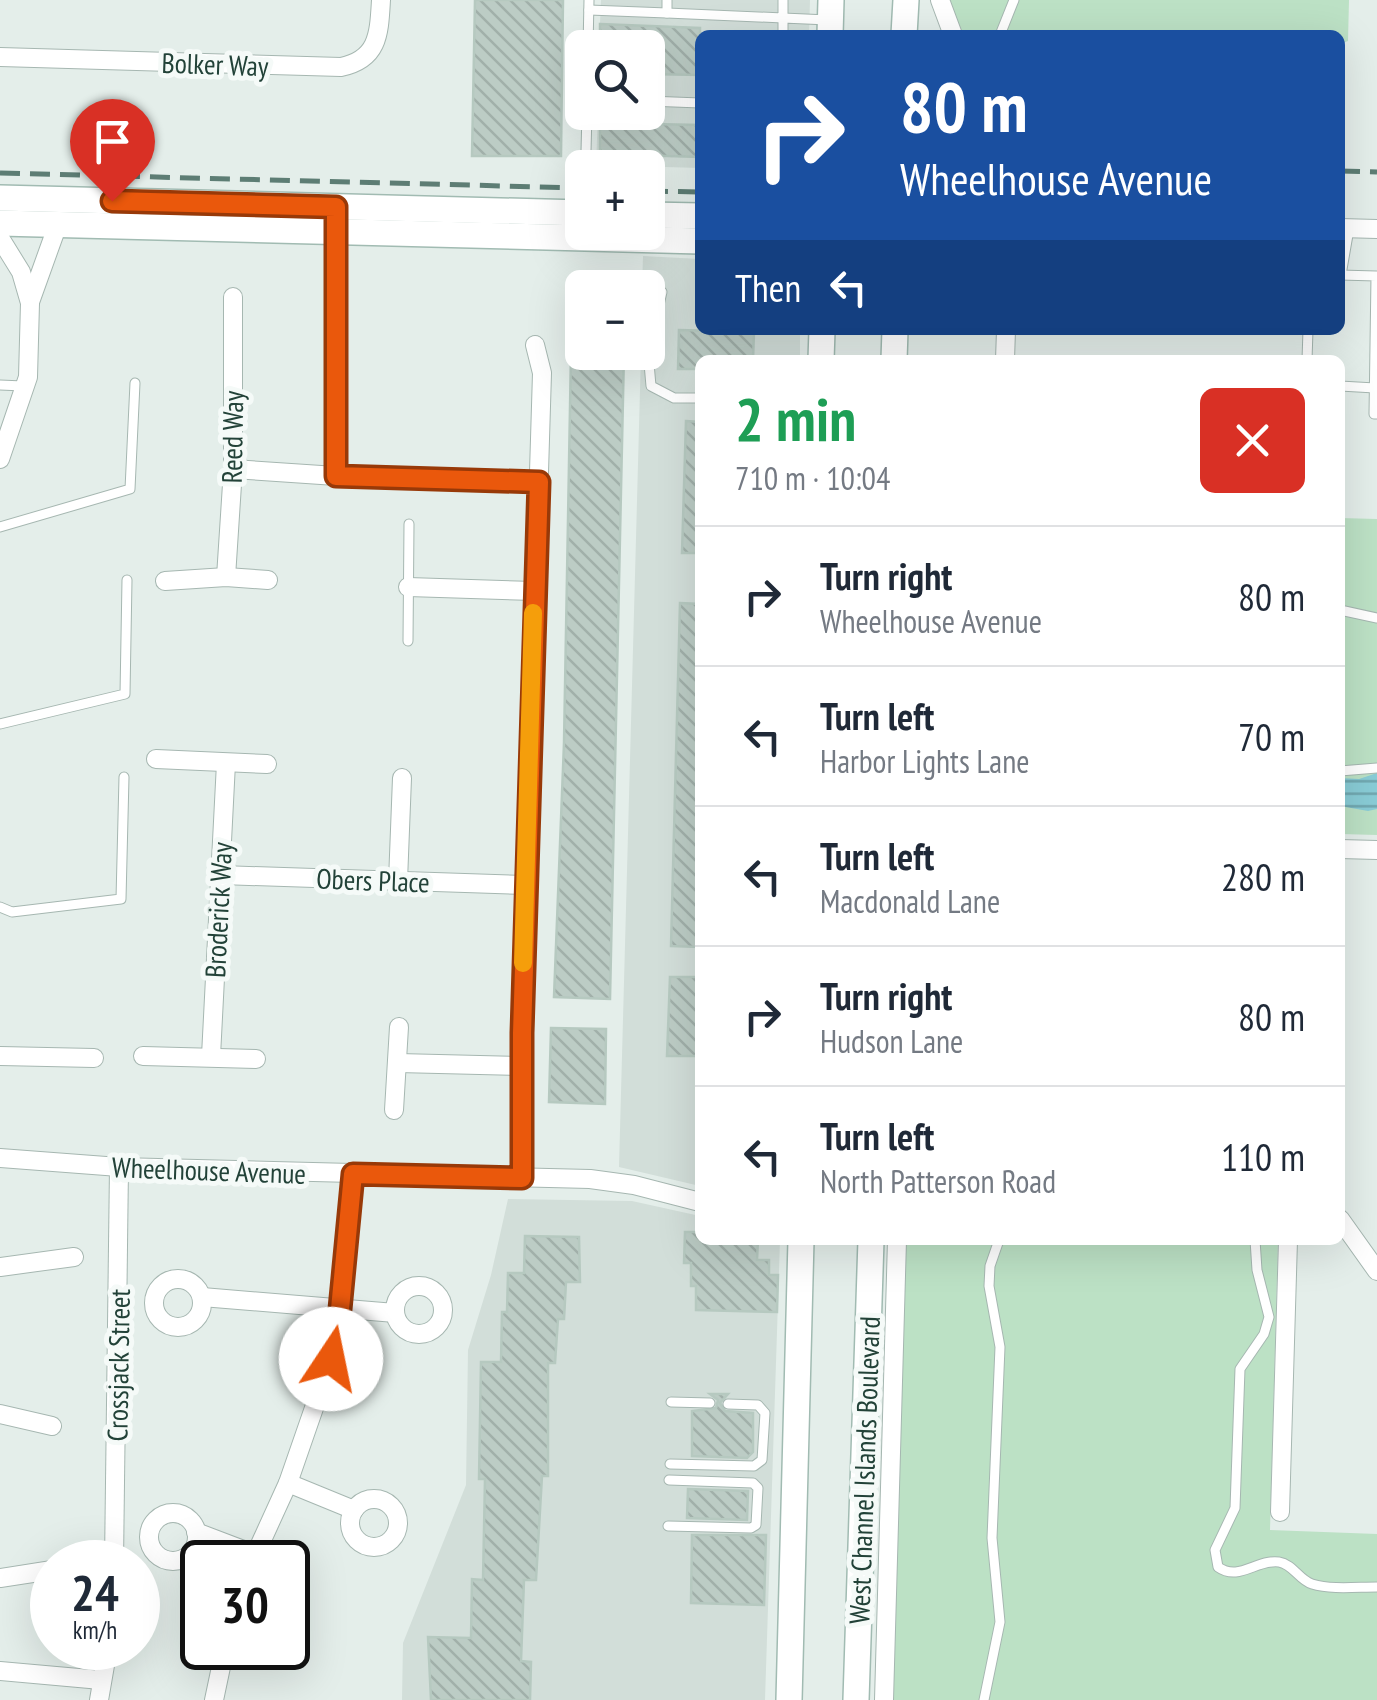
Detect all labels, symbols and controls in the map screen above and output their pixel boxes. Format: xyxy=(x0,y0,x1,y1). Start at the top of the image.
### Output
map controls xyxy=(565,30,665,370)
button: search xyxy=(565,30,665,130)
street label: Bolker Way xyxy=(161,44,269,84)
text: 80 m xyxy=(900,61,1028,151)
icon: right xyxy=(735,70,865,200)
pin xyxy=(70,99,155,202)
icon: arrive xyxy=(85,114,140,169)
text: Wheelhouse Avenue xyxy=(900,149,1212,207)
button: + xyxy=(565,150,665,250)
icon: left xyxy=(821,260,876,315)
text: Then xyxy=(735,263,801,312)
button: − xyxy=(565,270,665,370)
text: 2 min xyxy=(735,380,856,458)
button: close xyxy=(1200,388,1305,493)
street label: Reed Way xyxy=(213,390,251,484)
text: 710 m · 10:04 xyxy=(735,457,890,499)
text: Turn right xyxy=(820,551,952,600)
icon: right xyxy=(735,569,790,624)
text: 80 m xyxy=(1238,572,1305,621)
text: Wheelhouse Avenue xyxy=(820,600,1042,642)
text: Turn left xyxy=(820,691,934,740)
icon: left xyxy=(735,709,790,764)
text: 70 m xyxy=(1238,712,1305,761)
text: Harbor Lights Lane xyxy=(820,740,1029,782)
text: Turn left xyxy=(820,831,934,880)
street label: Broderick Way xyxy=(196,841,240,979)
icon: left xyxy=(735,849,790,904)
text: 280 m xyxy=(1221,852,1305,901)
street label: Obers Place xyxy=(316,860,430,900)
text: Macdonald Lane xyxy=(820,880,1000,922)
text: Turn right xyxy=(820,971,952,1020)
icon: right xyxy=(735,989,790,1044)
text: 80 m xyxy=(1238,992,1305,1041)
text: Hudson Lane xyxy=(820,1020,963,1062)
text: Turn left xyxy=(820,1111,934,1160)
icon: left xyxy=(735,1129,790,1184)
text: 110 m xyxy=(1221,1132,1305,1181)
street label: Wheelhouse Avenue xyxy=(111,1148,307,1192)
text: North Patterson Road xyxy=(820,1160,1056,1202)
street label: Crossjack Street xyxy=(98,1288,138,1442)
position arrow xyxy=(279,1307,383,1411)
street label: West Channel Islands Boulevard xyxy=(840,1316,888,1624)
speed limit sign: 30 xyxy=(180,1540,310,1670)
text: 24 xyxy=(71,1560,119,1625)
text: km/h xyxy=(73,1614,117,1646)

